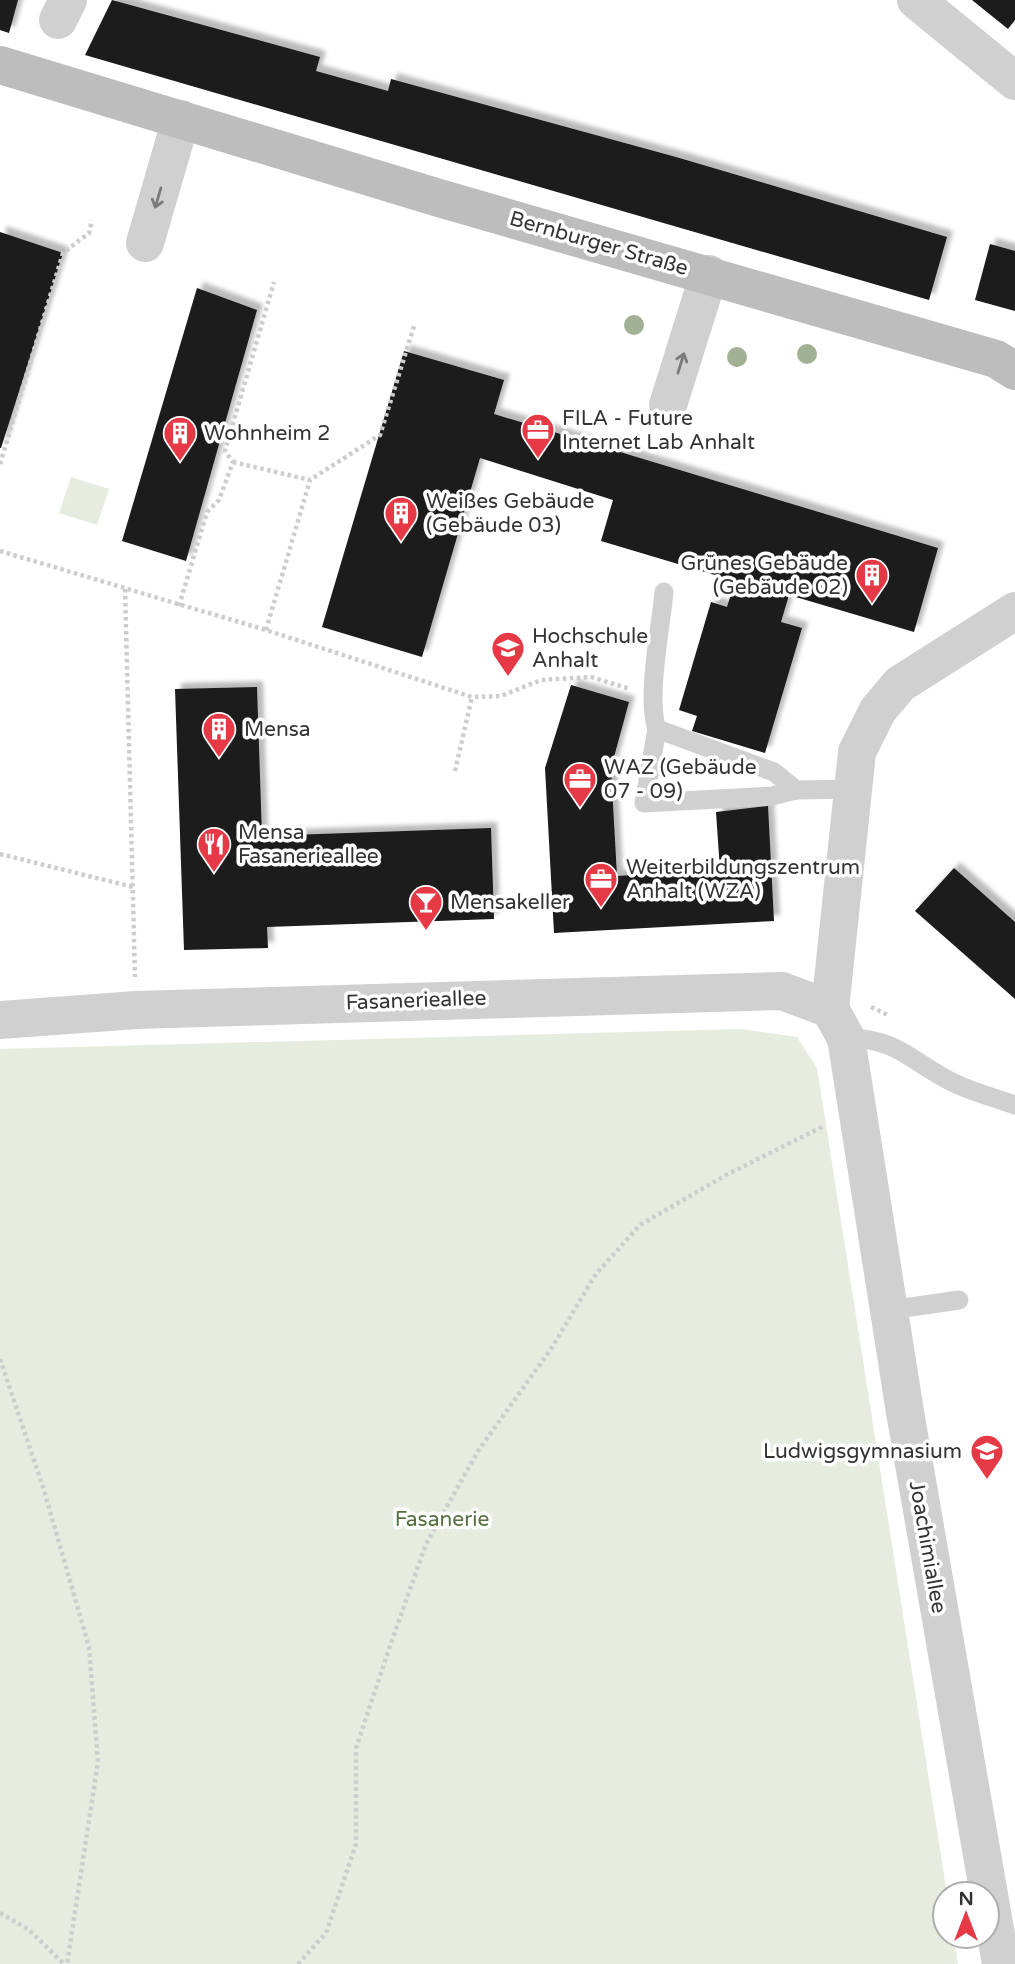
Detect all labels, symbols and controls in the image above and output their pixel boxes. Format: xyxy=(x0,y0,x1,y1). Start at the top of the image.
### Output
one-way arrow xyxy=(151,187,164,209)
street label: Bernburger Straße xyxy=(507,206,691,281)
one-way arrow xyxy=(676,352,689,374)
place label: FILA - Future Internet Lab Anhalt xyxy=(562,406,755,455)
office icon: FILA - Future Internet Lab Anhalt xyxy=(519,411,557,460)
building icon: Wohnheim 2 xyxy=(161,414,199,463)
place label: Wohnheim 2 xyxy=(204,421,330,446)
place label: Weißes Gebäude (Gebäude 03) xyxy=(426,489,594,538)
building icon: Weißes Gebäude (Gebäude 03) xyxy=(382,494,420,543)
place label: Grünes Gebäude (Gebäude 02) xyxy=(680,551,848,600)
building icon: Grünes Gebäude (Gebäude 02) xyxy=(853,556,891,605)
place label: Hochschule Anhalt xyxy=(532,624,648,673)
school or university icon: Hochschule Anhalt xyxy=(489,629,527,678)
building icon: Mensa xyxy=(200,710,238,759)
place label: Mensa xyxy=(244,717,311,742)
place label: WAZ (Gebäude 07 - 09) xyxy=(604,755,757,804)
office icon: WAZ (Gebäude 07 - 09) xyxy=(561,760,599,809)
place label: Mensa Fasanerieallee xyxy=(238,820,379,869)
restaurant icon: Mensa Fasanerieallee xyxy=(195,825,233,874)
place label: Weiterbildungszentrum Anhalt (WZA) xyxy=(626,855,860,904)
office icon: Weiterbildungszentrum Anhalt (WZA) xyxy=(582,860,620,909)
bar icon: Mensakeller xyxy=(407,883,445,932)
place label: Mensakeller xyxy=(450,890,570,915)
street label: Fasanerieallee xyxy=(345,986,487,1015)
school or university icon: Ludwigsgymnasium xyxy=(968,1432,1006,1481)
place label: Ludwigsgymnasium xyxy=(763,1439,962,1464)
street label: Joachimiallee xyxy=(904,1479,951,1615)
park label: Fasanerie xyxy=(395,1507,489,1532)
north arrow xyxy=(931,1880,1001,1950)
text: N xyxy=(958,1888,974,1910)

